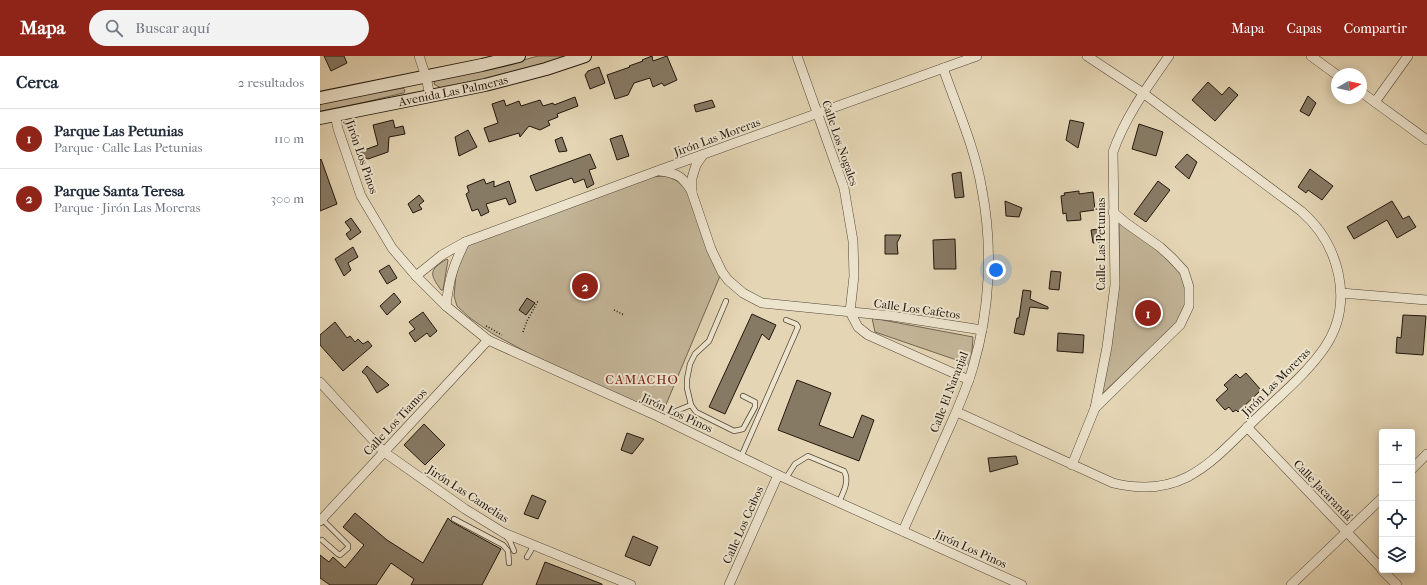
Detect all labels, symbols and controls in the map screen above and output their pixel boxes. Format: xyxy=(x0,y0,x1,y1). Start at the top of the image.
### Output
search box xyxy=(89,10,369,46)
text: Mapa xyxy=(20,17,65,39)
icon: search xyxy=(103,17,125,39)
text: Buscar aquí xyxy=(135,19,210,37)
text: Mapa xyxy=(1231,20,1265,37)
text: Capas xyxy=(1287,20,1322,37)
text: Compartir xyxy=(1344,20,1407,37)
north arrow xyxy=(1331,68,1367,104)
text: Cerca xyxy=(16,72,58,92)
street label: Avenida Las Palmeras xyxy=(396,72,510,109)
text: 2 resultados xyxy=(238,75,304,90)
street label: Calle Los Nogales xyxy=(819,98,861,188)
street label: Jirón Las Moreras xyxy=(671,115,763,160)
street label: Jirón Los Pinos xyxy=(343,117,381,196)
text: Parque Las Petunias xyxy=(54,122,183,140)
text: 1 xyxy=(27,131,31,146)
text: 110 m xyxy=(274,131,304,146)
text: Parque · Calle Las Petunias xyxy=(54,140,203,155)
text: Parque Santa Teresa xyxy=(54,182,184,200)
text: 2 xyxy=(26,191,32,206)
text: 300 m xyxy=(271,191,304,206)
street label: Calle Las Petunias xyxy=(1094,197,1108,290)
text: Parque · Jirón Las Moreras xyxy=(54,200,201,215)
your location xyxy=(986,260,1006,280)
pin: 2 xyxy=(572,271,598,301)
street label: Calle Los Cafetos xyxy=(873,296,962,322)
pin: 1 xyxy=(1135,298,1161,328)
street label: Jirón Las Moreras xyxy=(1238,344,1314,420)
street label: Calle El Naranjal xyxy=(927,349,971,435)
district label: CAMACHO xyxy=(605,372,679,387)
street label: Calle Los Tiamos xyxy=(360,385,430,458)
street label: Jirón Los Pinos xyxy=(638,390,715,436)
map controls xyxy=(1379,429,1415,573)
button: + xyxy=(1379,429,1415,465)
street label: Calle Jacarandá xyxy=(1291,457,1356,524)
street label: Jirón Las Camelias xyxy=(424,462,512,526)
button: − xyxy=(1379,465,1415,501)
street label: Calle Los Ceibos xyxy=(720,484,767,566)
button: locate xyxy=(1379,501,1415,537)
street label: Jirón Los Pinos xyxy=(932,527,1010,571)
button: layers xyxy=(1379,537,1415,573)

